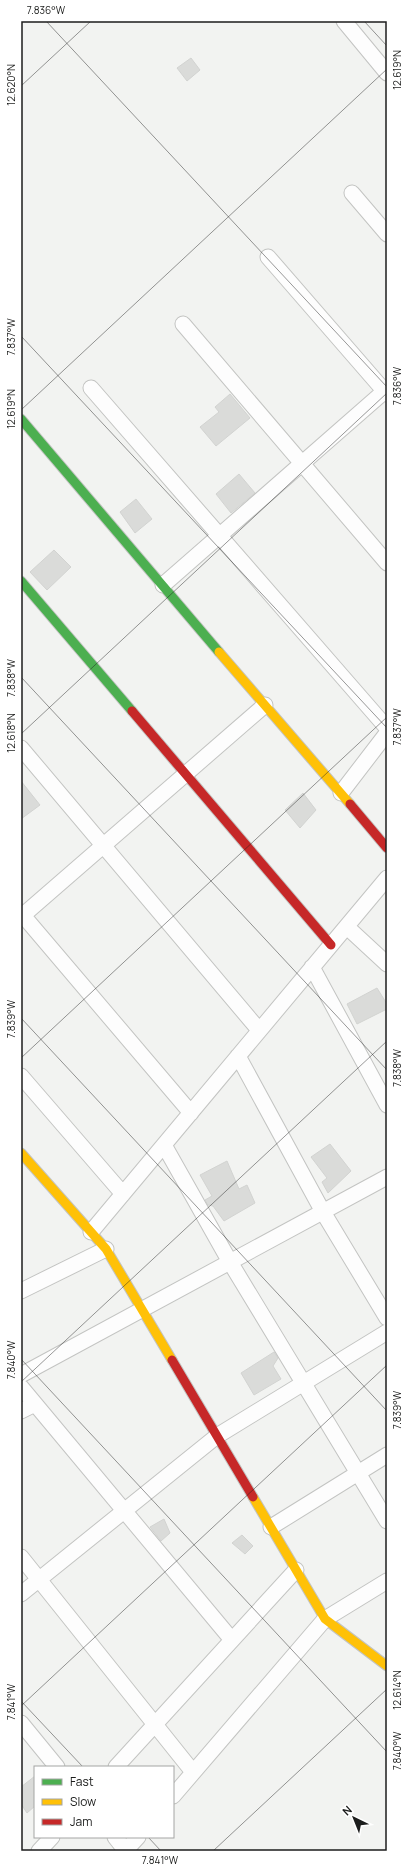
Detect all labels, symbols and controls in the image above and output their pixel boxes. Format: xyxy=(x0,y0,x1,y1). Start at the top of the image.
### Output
text: 7.836°W xyxy=(27,3,66,17)
text: 12.619°N xyxy=(390,50,404,90)
text: 12.620°N xyxy=(4,64,18,106)
text: 7.837°W xyxy=(4,318,18,356)
text: 7.836°W xyxy=(390,366,404,405)
text: 12.619°N xyxy=(4,389,18,429)
text: 7.838°W xyxy=(4,658,18,697)
text: 7.837°W xyxy=(390,708,404,746)
text: 12.618°N xyxy=(4,713,18,753)
text: 7.839°W xyxy=(4,999,18,1038)
text: 7.838°W xyxy=(390,1048,404,1087)
text: 7.840°W xyxy=(4,1340,18,1379)
text: 7.839°W xyxy=(390,1390,404,1429)
text: 12.614°N xyxy=(390,1670,404,1710)
text: 7.841°W xyxy=(4,1683,18,1720)
text: 7.840°W xyxy=(390,1731,404,1770)
legend xyxy=(34,1766,174,1838)
text: Fast xyxy=(70,1773,94,1790)
text: Slow xyxy=(70,1793,96,1810)
north arrow xyxy=(334,1798,374,1838)
text: N xyxy=(339,1802,355,1819)
text: Jam xyxy=(70,1813,92,1830)
text: 7.841°W xyxy=(142,1853,179,1867)

